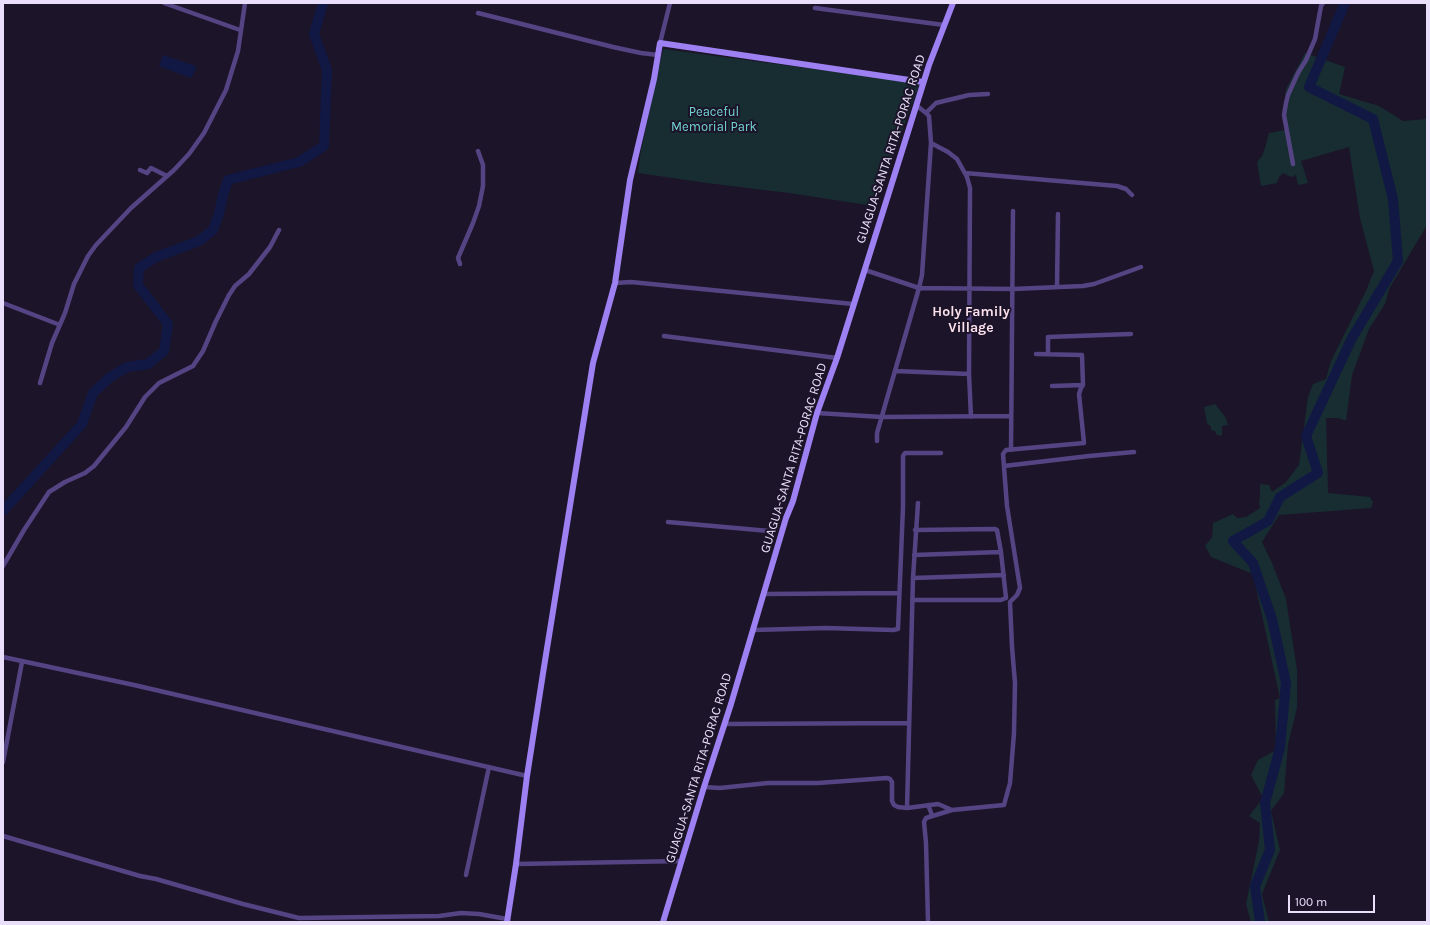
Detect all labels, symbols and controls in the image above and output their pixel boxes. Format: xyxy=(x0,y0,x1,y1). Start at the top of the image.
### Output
street label: GUAGUA-SANTA RITA-PORAC ROAD xyxy=(853,52,929,246)
park label: Peaceful Memorial Park xyxy=(671,104,757,135)
district label: Holy Family Village xyxy=(932,304,1010,336)
street label: GUAGUA-SANTA RITA-PORAC ROAD xyxy=(758,361,830,555)
street label: GUAGUA-SANTA RITA-PORAC ROAD xyxy=(663,671,735,865)
scale bar xyxy=(1290,887,1377,913)
text: 100 m xyxy=(1295,895,1327,909)

